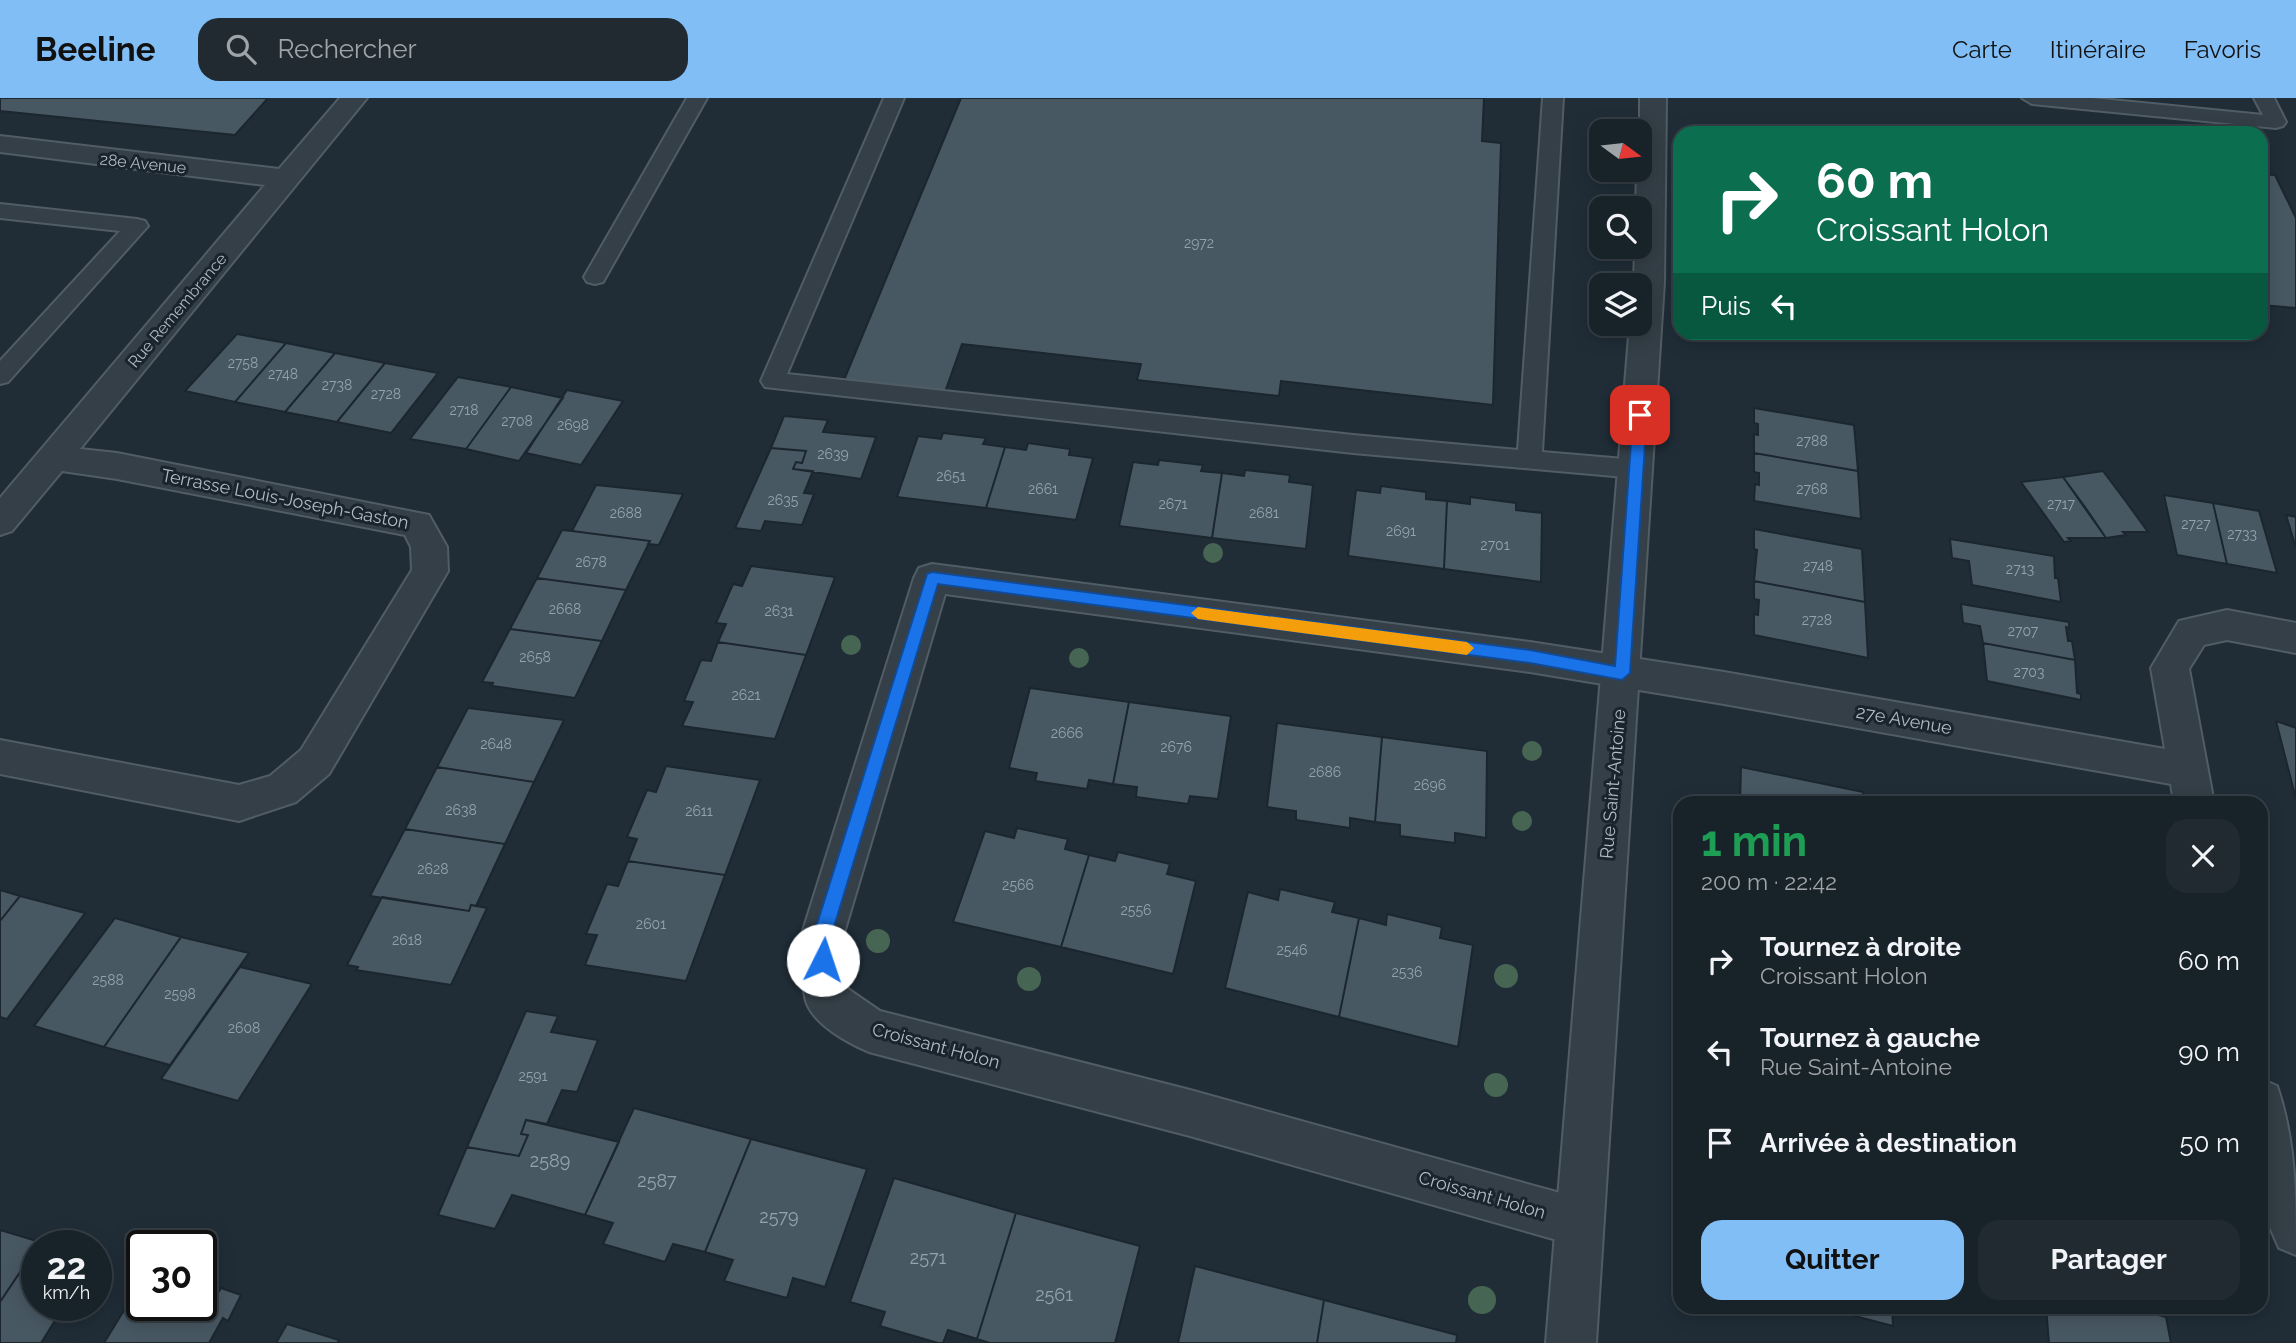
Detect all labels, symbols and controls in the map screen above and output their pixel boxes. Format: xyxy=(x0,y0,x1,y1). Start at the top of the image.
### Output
search box xyxy=(198,18,688,81)
text: Beeline xyxy=(35,30,156,69)
icon: search xyxy=(222,30,260,68)
text: Rechercher xyxy=(278,34,417,64)
text: Carte xyxy=(1952,35,2012,64)
text: Itinéraire xyxy=(2050,35,2146,64)
text: Favoris xyxy=(2184,35,2261,64)
north arrow xyxy=(1589,119,1652,182)
map controls xyxy=(1589,119,1652,336)
street label: 28e Avenue xyxy=(99,150,187,177)
text: 60 m xyxy=(1816,152,1933,209)
icon: right xyxy=(1701,154,1792,245)
button: search xyxy=(1589,196,1652,259)
text: Croissant Holon xyxy=(1816,211,2049,248)
house number: 2972 xyxy=(1184,235,1214,251)
street label: Rue Remembrance xyxy=(124,249,231,371)
button: layers xyxy=(1589,273,1652,336)
icon: left xyxy=(1765,287,1803,325)
text: Puis xyxy=(1701,291,1751,321)
house number: 2758 xyxy=(228,355,258,371)
house number: 2748 xyxy=(268,366,298,382)
house number: 2738 xyxy=(322,377,352,393)
pin xyxy=(1610,385,1670,445)
house number: 2728 xyxy=(371,386,401,402)
icon: arrive xyxy=(1621,396,1659,434)
house number: 2718 xyxy=(449,402,479,418)
house number: 2708 xyxy=(501,413,533,429)
house number: 2698 xyxy=(557,417,589,433)
house number: 2788 xyxy=(1796,433,1828,449)
house number: 2639 xyxy=(817,446,849,462)
street label: Terrasse Louis-Joseph-Gaston xyxy=(160,464,411,533)
house number: 2651 xyxy=(936,468,966,484)
house number: 2661 xyxy=(1028,481,1058,497)
house number: 2768 xyxy=(1796,481,1828,497)
house number: 2635 xyxy=(768,492,799,508)
house number: 2671 xyxy=(1158,496,1188,512)
house number: 2717 xyxy=(2047,496,2076,512)
house number: 2688 xyxy=(610,505,642,521)
house number: 2681 xyxy=(1249,505,1279,521)
house number: 2727 xyxy=(2181,516,2211,532)
house number: 2691 xyxy=(1386,523,1416,539)
house number: 2733 xyxy=(2227,526,2257,542)
house number: 2701 xyxy=(1480,537,1510,553)
house number: 2678 xyxy=(575,554,607,570)
house number: 2748 xyxy=(1803,558,1833,574)
house number: 2713 xyxy=(2006,561,2034,577)
house number: 2668 xyxy=(549,601,581,617)
house number: 2631 xyxy=(764,603,794,619)
house number: 2728 xyxy=(1802,612,1832,628)
house number: 2707 xyxy=(2008,623,2039,639)
house number: 2658 xyxy=(519,649,551,665)
house number: 2703 xyxy=(2014,664,2044,680)
house number: 2621 xyxy=(731,687,761,703)
street label: 27e Avenue xyxy=(1855,701,1954,738)
street label: Rue Saint-Antoine xyxy=(1595,708,1630,860)
house number: 2666 xyxy=(1051,725,1083,741)
house number: 2648 xyxy=(480,736,512,752)
house number: 2676 xyxy=(1160,739,1192,755)
house number: 2686 xyxy=(1309,764,1341,780)
house number: 2696 xyxy=(1414,777,1446,793)
house number: 2638 xyxy=(445,802,477,818)
house number: 2611 xyxy=(685,803,713,819)
text: 1 min xyxy=(1701,817,1807,866)
button: close xyxy=(2166,819,2240,893)
house number: 2628 xyxy=(417,861,449,877)
text: 200 m · 22:42 xyxy=(1701,868,1837,895)
house number: 2566 xyxy=(1002,877,1034,893)
house number: 2556 xyxy=(1121,902,1152,918)
house number: 2601 xyxy=(636,916,666,932)
position arrow xyxy=(786,923,860,997)
house number: 2618 xyxy=(392,932,422,948)
text: Tournez à droite xyxy=(1760,932,1961,962)
house number: 2546 xyxy=(1276,942,1308,958)
icon: right xyxy=(1701,942,1739,980)
text: 60 m xyxy=(2178,946,2240,976)
text: Croissant Holon xyxy=(1760,962,1928,989)
house number: 2536 xyxy=(1392,964,1422,980)
house number: 2588 xyxy=(92,972,124,988)
house number: 2598 xyxy=(164,986,196,1002)
street label: Croissant Holon xyxy=(870,1018,1002,1073)
house number: 2608 xyxy=(228,1020,260,1036)
text: Tournez à gauche xyxy=(1760,1023,1980,1053)
icon: left xyxy=(1701,1033,1739,1071)
text: 90 m xyxy=(2178,1037,2240,1067)
text: Rue Saint-Antoine xyxy=(1760,1053,1952,1080)
house number: 2591 xyxy=(518,1068,548,1084)
icon: arrive xyxy=(1701,1124,1739,1162)
text: Arrivée à destination xyxy=(1760,1128,2017,1158)
text: 50 m xyxy=(2179,1128,2240,1158)
house number: 2589 xyxy=(530,1150,570,1171)
street label: Croissant Holon xyxy=(1416,1166,1548,1223)
house number: 2587 xyxy=(637,1170,677,1191)
house number: 2579 xyxy=(759,1206,799,1227)
button: Quitter xyxy=(1701,1220,1964,1300)
button: Partager xyxy=(1978,1220,2240,1300)
speed limit sign: 30 xyxy=(126,1230,217,1321)
text: 22 xyxy=(47,1246,86,1287)
house number: 2571 xyxy=(910,1247,947,1268)
text: km/h xyxy=(43,1282,90,1303)
house number: 2561 xyxy=(1035,1284,1073,1305)

